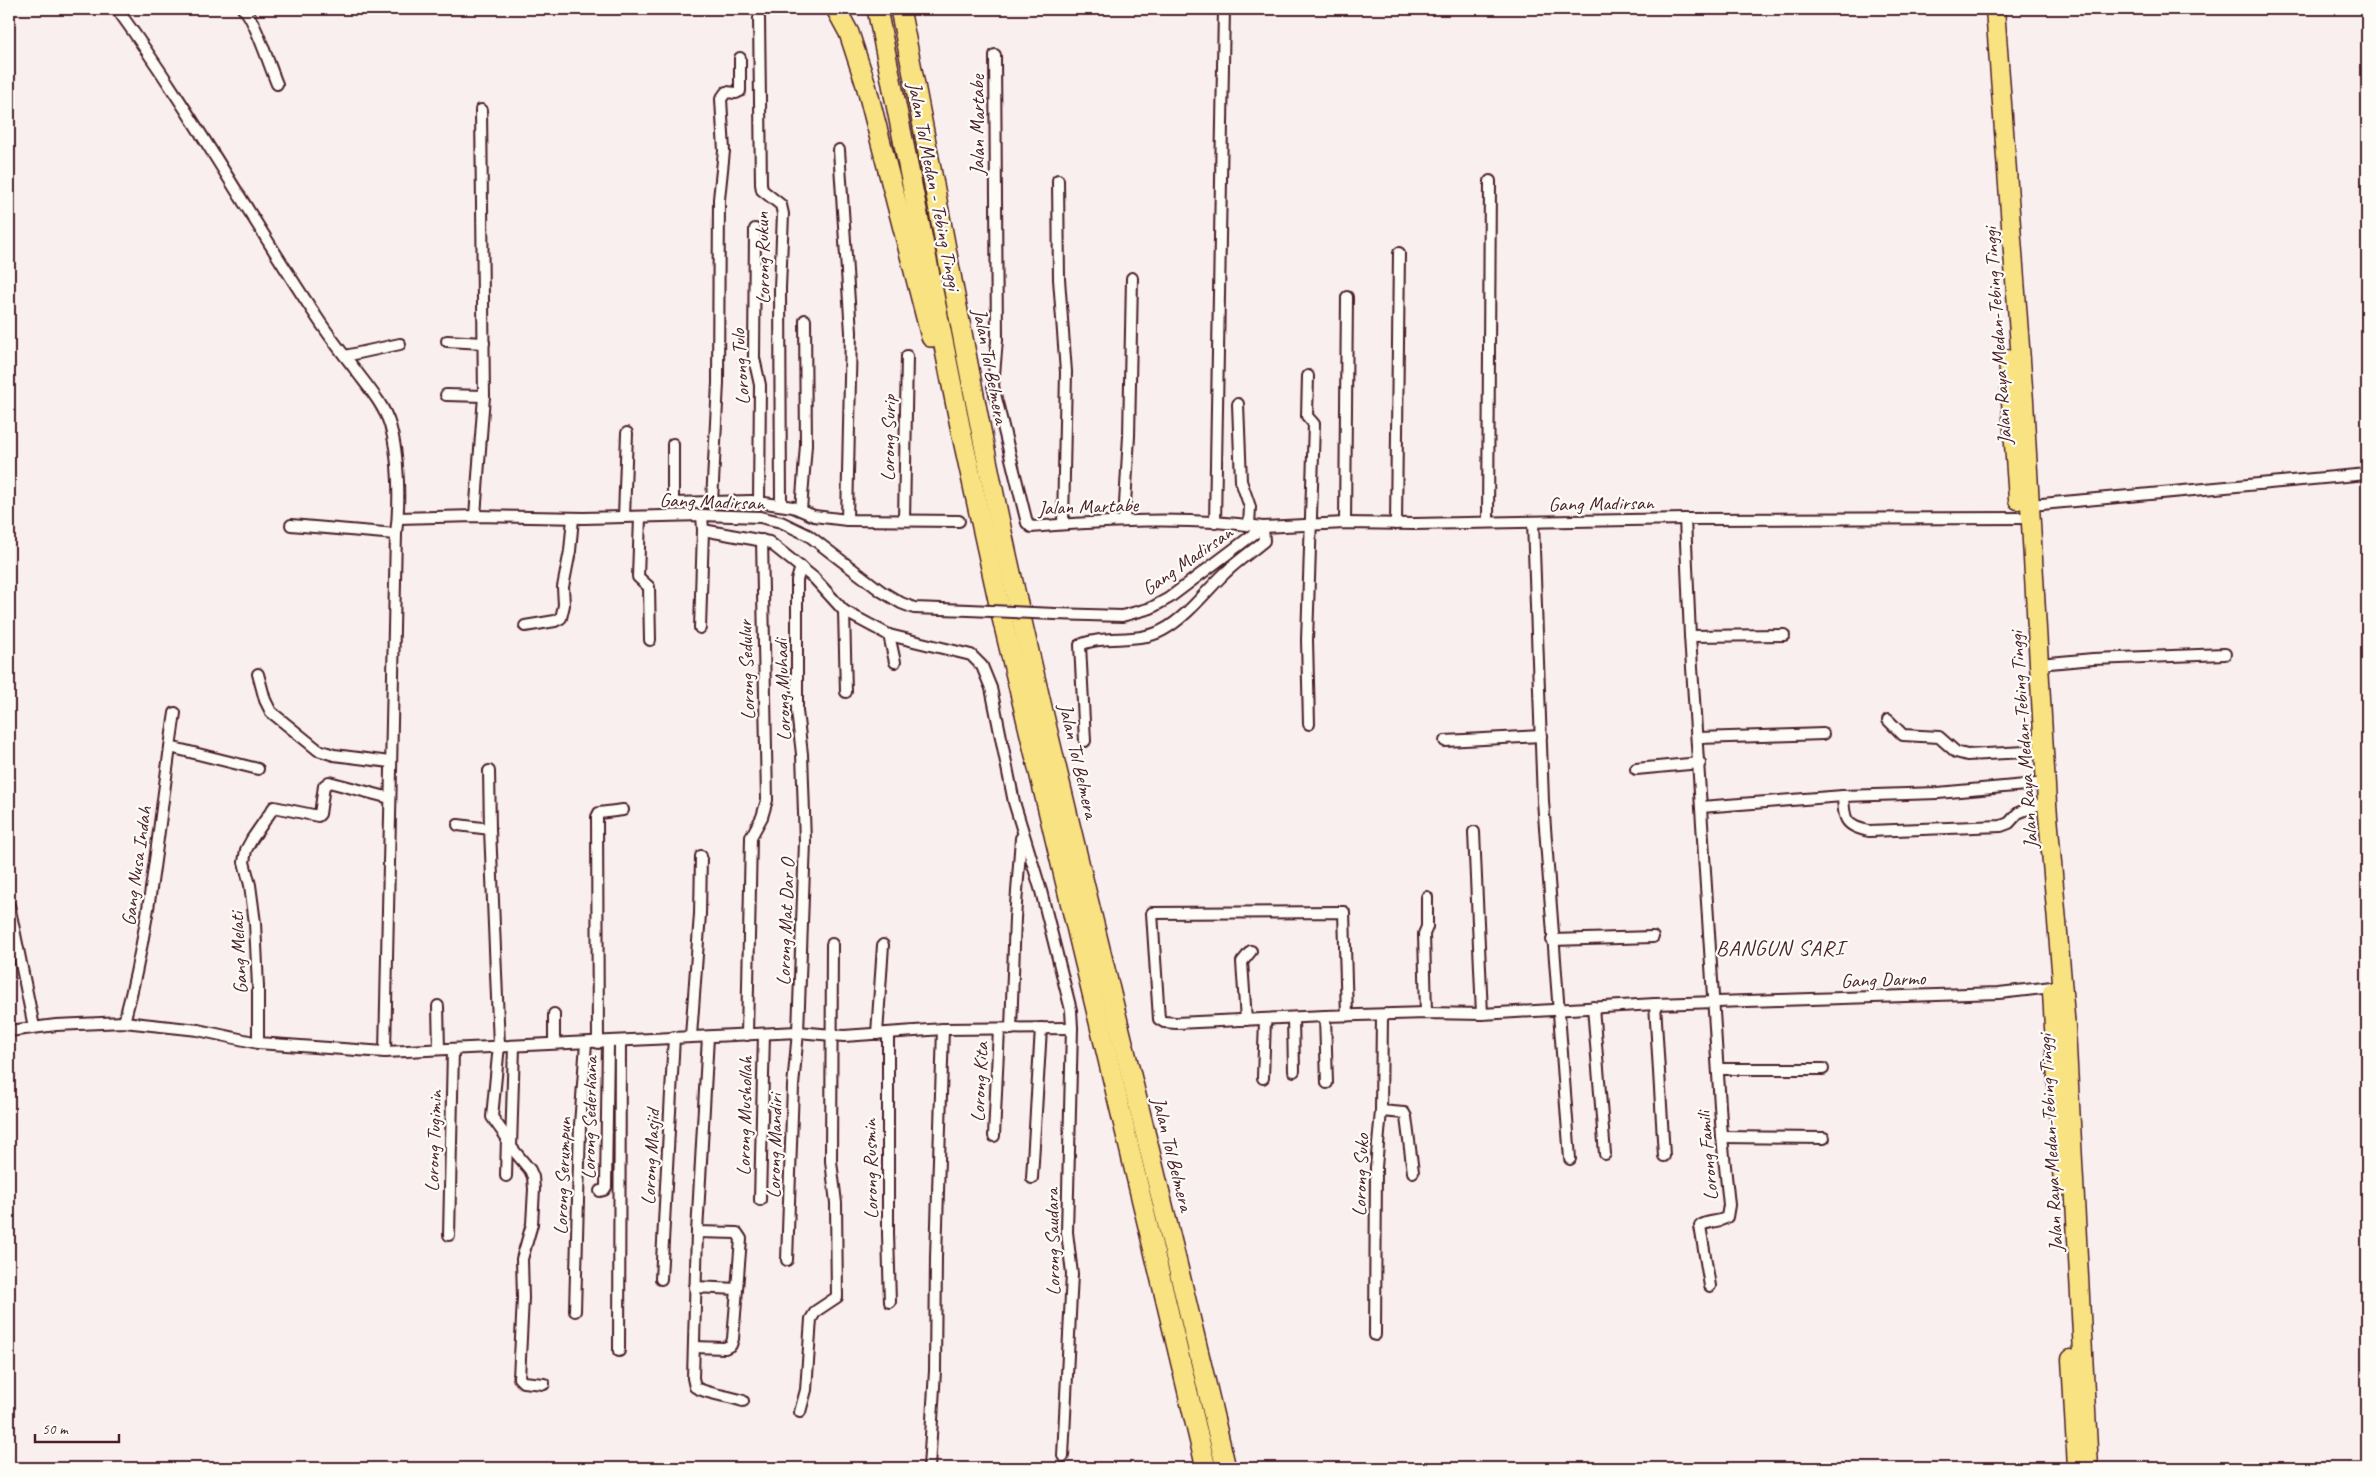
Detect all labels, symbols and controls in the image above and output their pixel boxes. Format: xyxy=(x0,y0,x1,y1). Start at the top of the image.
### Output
street label: Jalan Martabe xyxy=(965,73,990,176)
street label: Jalan Tol Medan - Tebing Tinggi xyxy=(902,79,967,295)
street label: Lorong Rukun xyxy=(749,211,776,304)
street label: Jalan Raya Medan-Tebing Tinggi xyxy=(1977,224,2018,447)
street label: Jalan Tol Belmera xyxy=(967,305,1014,428)
street label: Lorong Tulo xyxy=(725,327,756,406)
street label: Lorong Surip xyxy=(875,393,902,481)
street label: Gang Madirsan xyxy=(659,487,766,516)
street label: Gang Madirsan xyxy=(1548,490,1655,517)
street label: Jalan Martabe xyxy=(1036,492,1140,521)
street label: Gang Madirsan xyxy=(1137,519,1238,601)
street label: Lorong Sedulur xyxy=(732,618,761,720)
street label: Jalan Raya Medan-Tebing Tinggi xyxy=(2003,628,2044,851)
street label: Lorong Muhadi xyxy=(768,636,797,741)
street label: Jalan Tol Belmera xyxy=(1053,700,1104,823)
street label: Gang Nusa Indah xyxy=(116,804,157,927)
street label: Lorong Mat Dar O xyxy=(771,856,800,986)
street label: Gang Melati xyxy=(224,909,253,995)
district label: BANGUN SARI xyxy=(1716,934,1848,962)
street label: Gang Darmo xyxy=(1840,966,1927,993)
street label: Jalan Raya Medan-Tebing Tinggi xyxy=(2032,1031,2069,1253)
street label: Lorong Kita xyxy=(965,1040,994,1123)
street label: Lorong Sederhana xyxy=(576,1055,603,1180)
street label: Lorong Mushollah xyxy=(731,1055,758,1176)
street label: Lorong Tugimin xyxy=(419,1089,448,1192)
street label: Lorong Mandiri xyxy=(761,1091,788,1199)
street label: Jalan Tol Belmera xyxy=(1146,1093,1199,1216)
street label: Lorong Masjid xyxy=(636,1105,666,1206)
street label: Lorong Famili xyxy=(1691,1108,1724,1202)
street label: Lorong Serumpun xyxy=(548,1116,577,1235)
street label: Lorong Rusmin xyxy=(857,1118,884,1219)
street label: Lorong Suko xyxy=(1347,1132,1374,1217)
street label: Lorong Saudara xyxy=(1039,1186,1066,1296)
scale bar xyxy=(35,1412,119,1444)
text: 50 m xyxy=(42,1420,69,1439)

